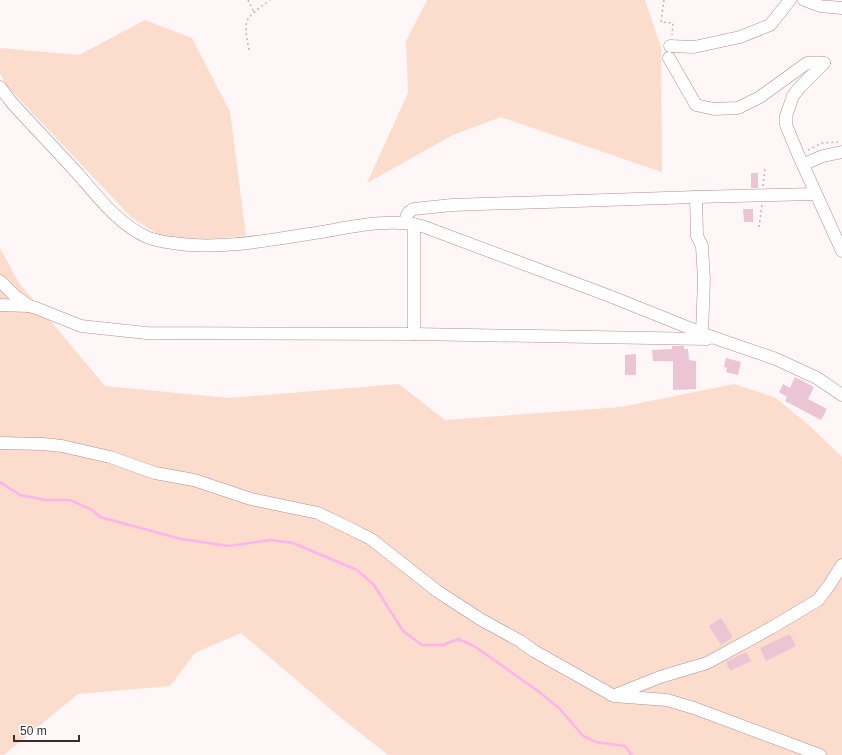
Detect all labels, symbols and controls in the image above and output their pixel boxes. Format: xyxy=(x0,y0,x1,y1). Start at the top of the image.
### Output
scale bar xyxy=(14,717,79,743)
text: 50 m xyxy=(20,724,47,738)

